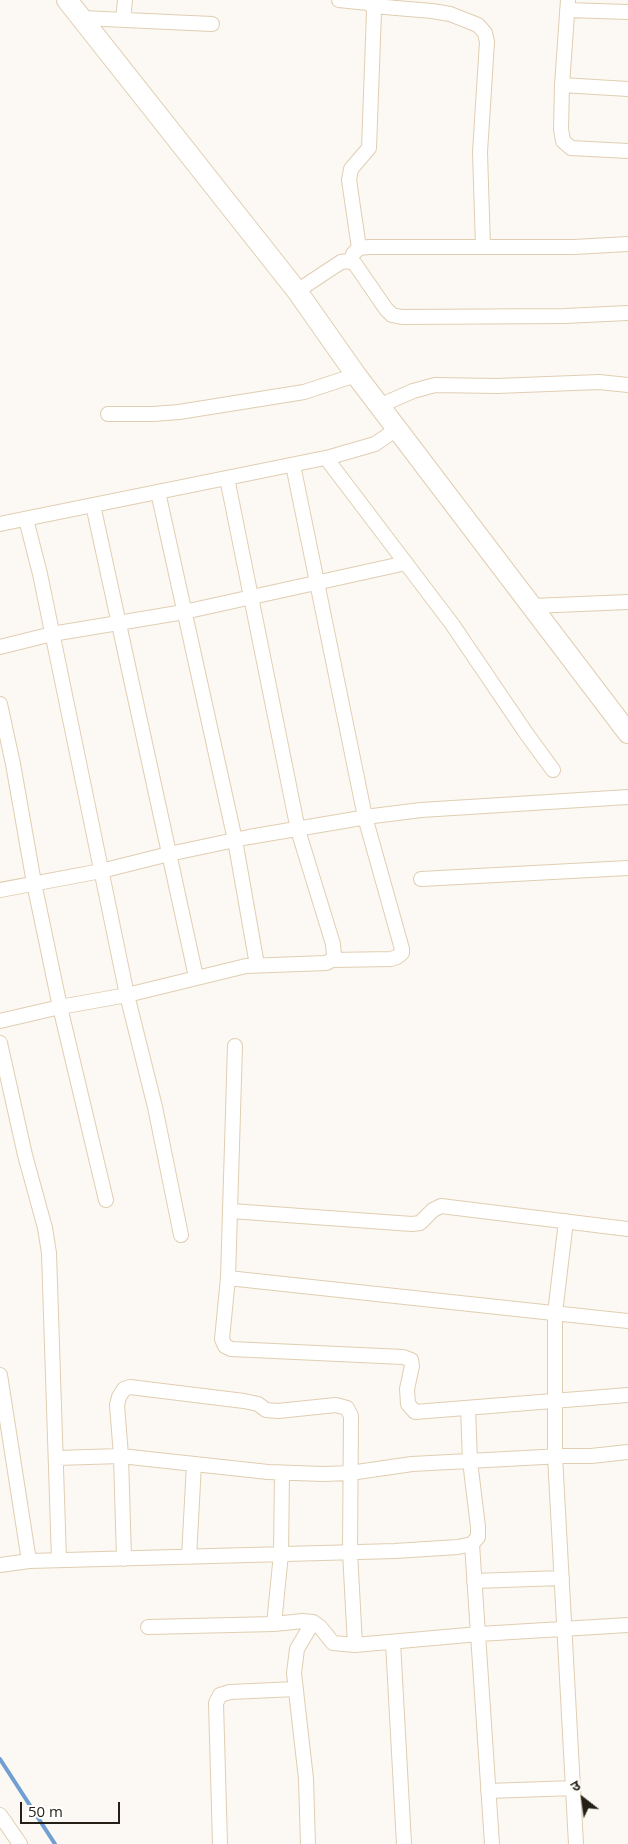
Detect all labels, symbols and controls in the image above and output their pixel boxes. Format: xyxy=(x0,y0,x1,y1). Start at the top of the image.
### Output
north arrow xyxy=(558,1774,608,1824)
text: उ xyxy=(567,1775,584,1796)
scale bar xyxy=(22,1792,122,1824)
text: 50 m xyxy=(28,1801,63,1821)

